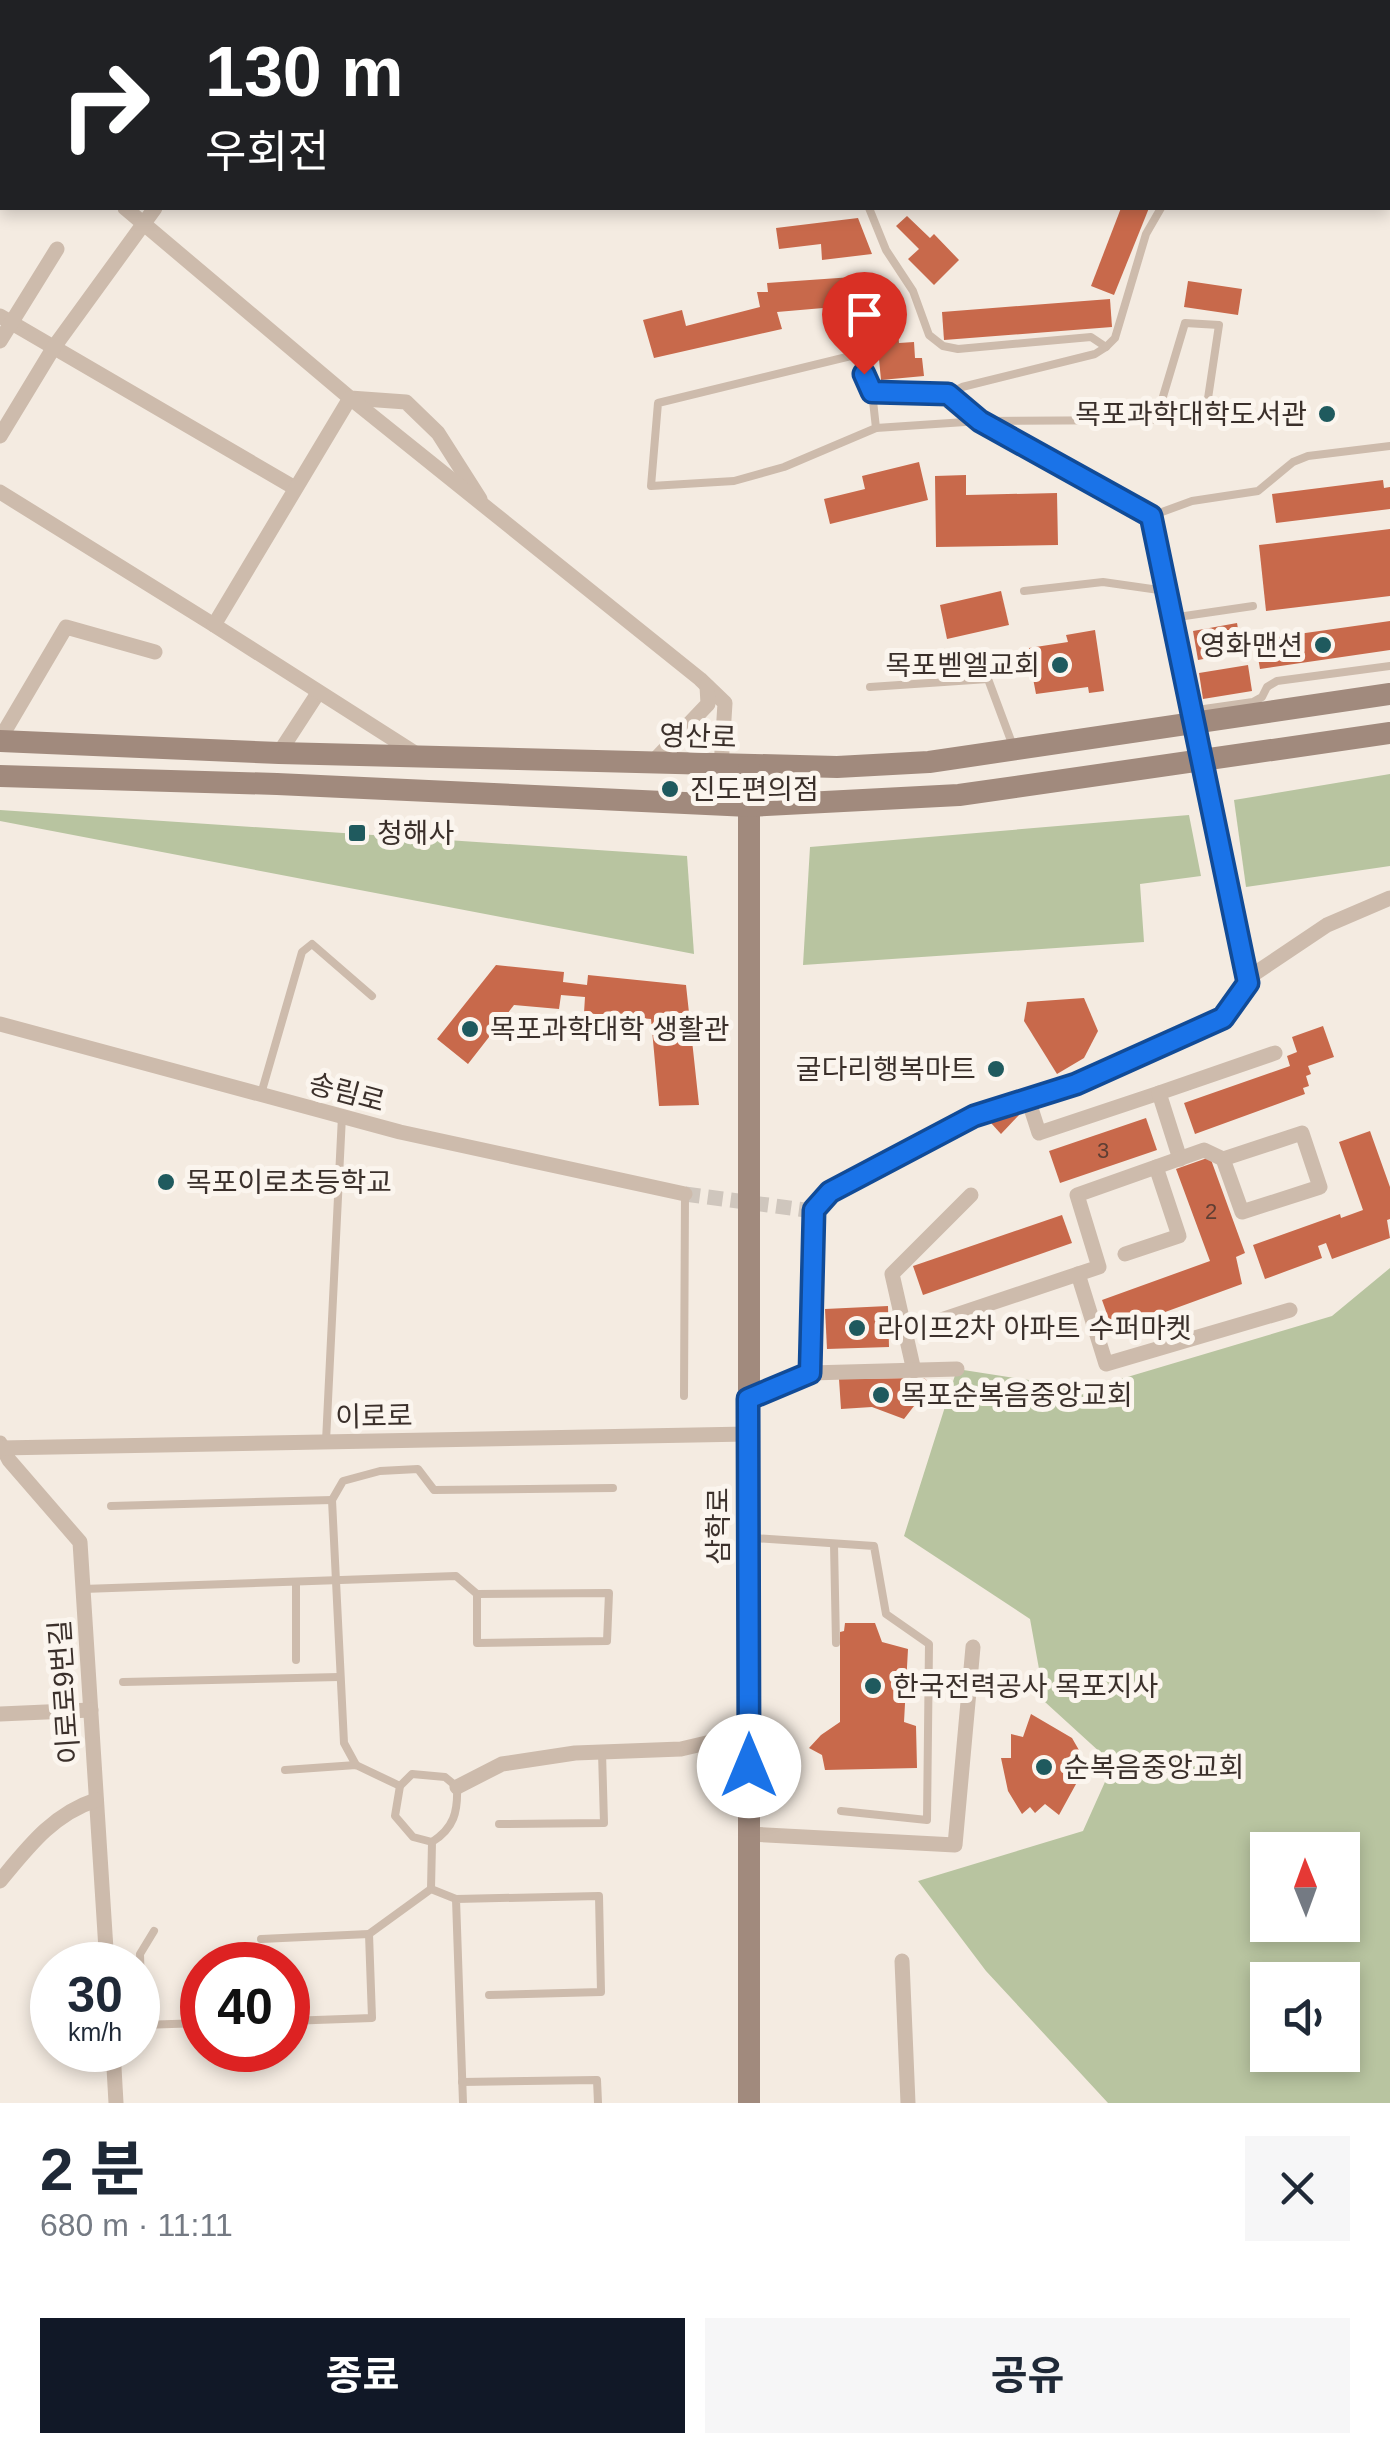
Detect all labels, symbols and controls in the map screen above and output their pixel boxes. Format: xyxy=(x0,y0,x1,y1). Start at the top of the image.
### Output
text: 130 m xyxy=(205,33,403,111)
icon: right xyxy=(40,40,170,170)
text: 우회전 xyxy=(205,126,329,177)
pin xyxy=(822,272,907,375)
icon: arrive xyxy=(837,287,892,342)
place label: 목포과학대학도서관 xyxy=(1075,399,1307,430)
marker: 목포과학대학도서관 xyxy=(1316,403,1338,425)
place label: 영화맨션 xyxy=(1200,630,1303,661)
marker: 영화맨션 xyxy=(1312,634,1334,656)
place label: 목포벧엘교회 xyxy=(885,650,1040,681)
marker: 목포벧엘교회 xyxy=(1049,654,1071,676)
street label: 영산로 xyxy=(659,720,737,753)
place label: 진도편의점 xyxy=(690,774,819,805)
marker: 진도편의점 xyxy=(659,778,681,800)
place label: 청해사 xyxy=(377,818,454,849)
marker: 청해사 xyxy=(346,822,368,844)
place label: 목포과학대학 생활관 xyxy=(490,1014,730,1045)
marker: 목포과학대학 생활관 xyxy=(459,1018,481,1040)
place label: 굴다리행복마트 xyxy=(796,1054,976,1085)
marker: 굴다리행복마트 xyxy=(985,1058,1007,1080)
street label: 송림로 xyxy=(306,1068,388,1117)
house number: 3 xyxy=(1097,1138,1109,1163)
place label: 목포이로초등학교 xyxy=(186,1167,392,1198)
marker: 목포이로초등학교 xyxy=(155,1171,177,1193)
house number: 2 xyxy=(1205,1199,1217,1224)
place label: 라이프2차 아파트 수퍼마켓 xyxy=(877,1313,1192,1344)
marker: 라이프2차 아파트 수퍼마켓 xyxy=(846,1317,868,1339)
place label: 목포순복음중앙교회 xyxy=(901,1380,1133,1411)
marker: 목포순복음중앙교회 xyxy=(870,1384,892,1406)
street label: 이로로 xyxy=(335,1400,413,1433)
street label: 삼학로 xyxy=(703,1487,734,1565)
street label: 이로로9번길 xyxy=(44,1619,85,1765)
place label: 한국전력공사 목포지사 xyxy=(893,1671,1158,1702)
marker: 한국전력공사 목포지사 xyxy=(862,1675,884,1697)
position arrow xyxy=(697,1714,801,1818)
place label: 순복음중앙교회 xyxy=(1064,1752,1244,1783)
marker: 순복음중앙교회 xyxy=(1033,1756,1055,1778)
north arrow xyxy=(1250,1832,1360,1942)
map controls xyxy=(1250,1832,1360,2072)
speed limit sign: 40 xyxy=(180,1942,310,2072)
button: sound xyxy=(1250,1962,1360,2072)
text: 30 xyxy=(67,1967,123,2023)
text: km/h xyxy=(68,2018,122,2046)
text: 2 분 xyxy=(40,2136,145,2203)
button: close xyxy=(1245,2136,1350,2241)
text: 680 m · 11:11 xyxy=(40,2207,233,2243)
button: 종료 xyxy=(40,2318,685,2433)
button: 공유 xyxy=(705,2318,1350,2433)

